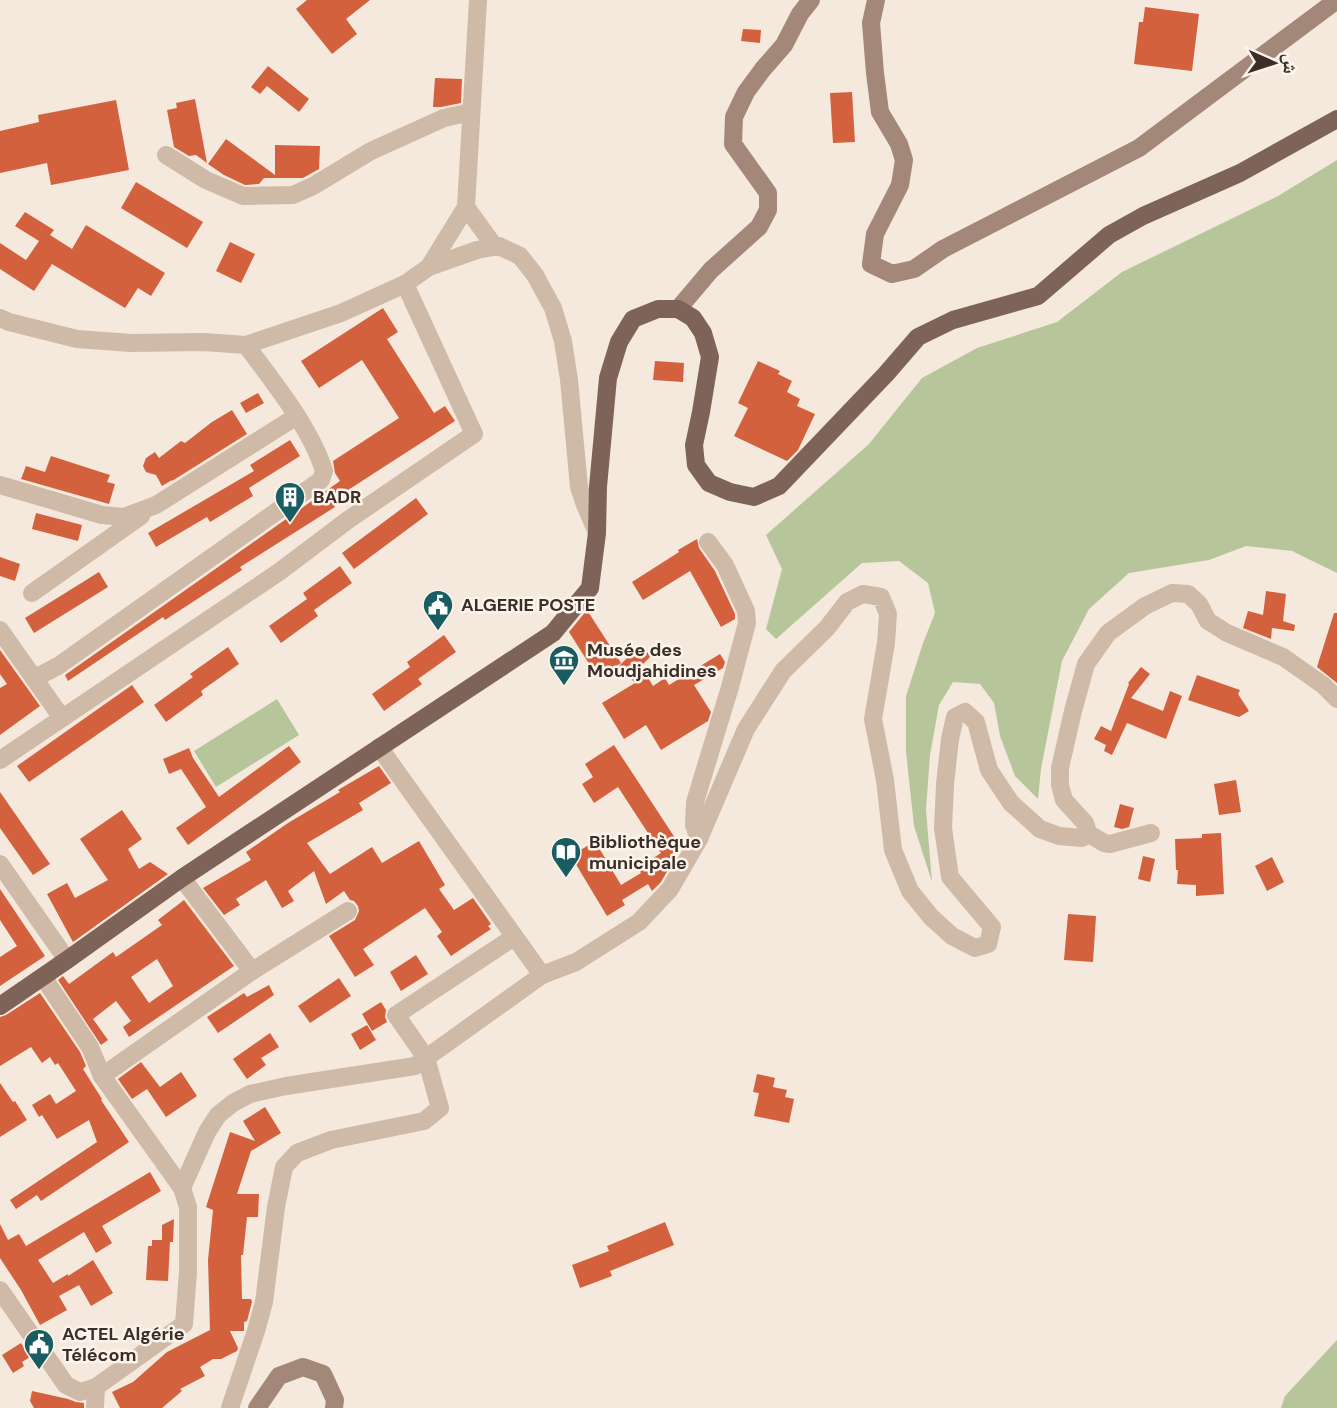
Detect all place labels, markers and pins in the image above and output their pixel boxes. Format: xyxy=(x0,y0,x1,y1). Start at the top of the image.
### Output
building icon: BADR xyxy=(273,480,307,524)
place label: BADR xyxy=(313,485,361,509)
public building icon: ALGERIE POSTE xyxy=(421,588,455,632)
place label: ALGERIE POSTE xyxy=(461,593,595,617)
place label: Musée des Moudjahidines xyxy=(587,638,717,683)
museum icon: Musée des Moudjahidines xyxy=(547,643,581,687)
place label: Bibliothèque municipale xyxy=(589,830,701,875)
library icon: Bibliothèque municipale xyxy=(549,835,583,879)
place label: ACTEL Algérie Télécom xyxy=(62,1322,185,1367)
public building icon: ACTEL Algérie Télécom xyxy=(22,1327,56,1371)

